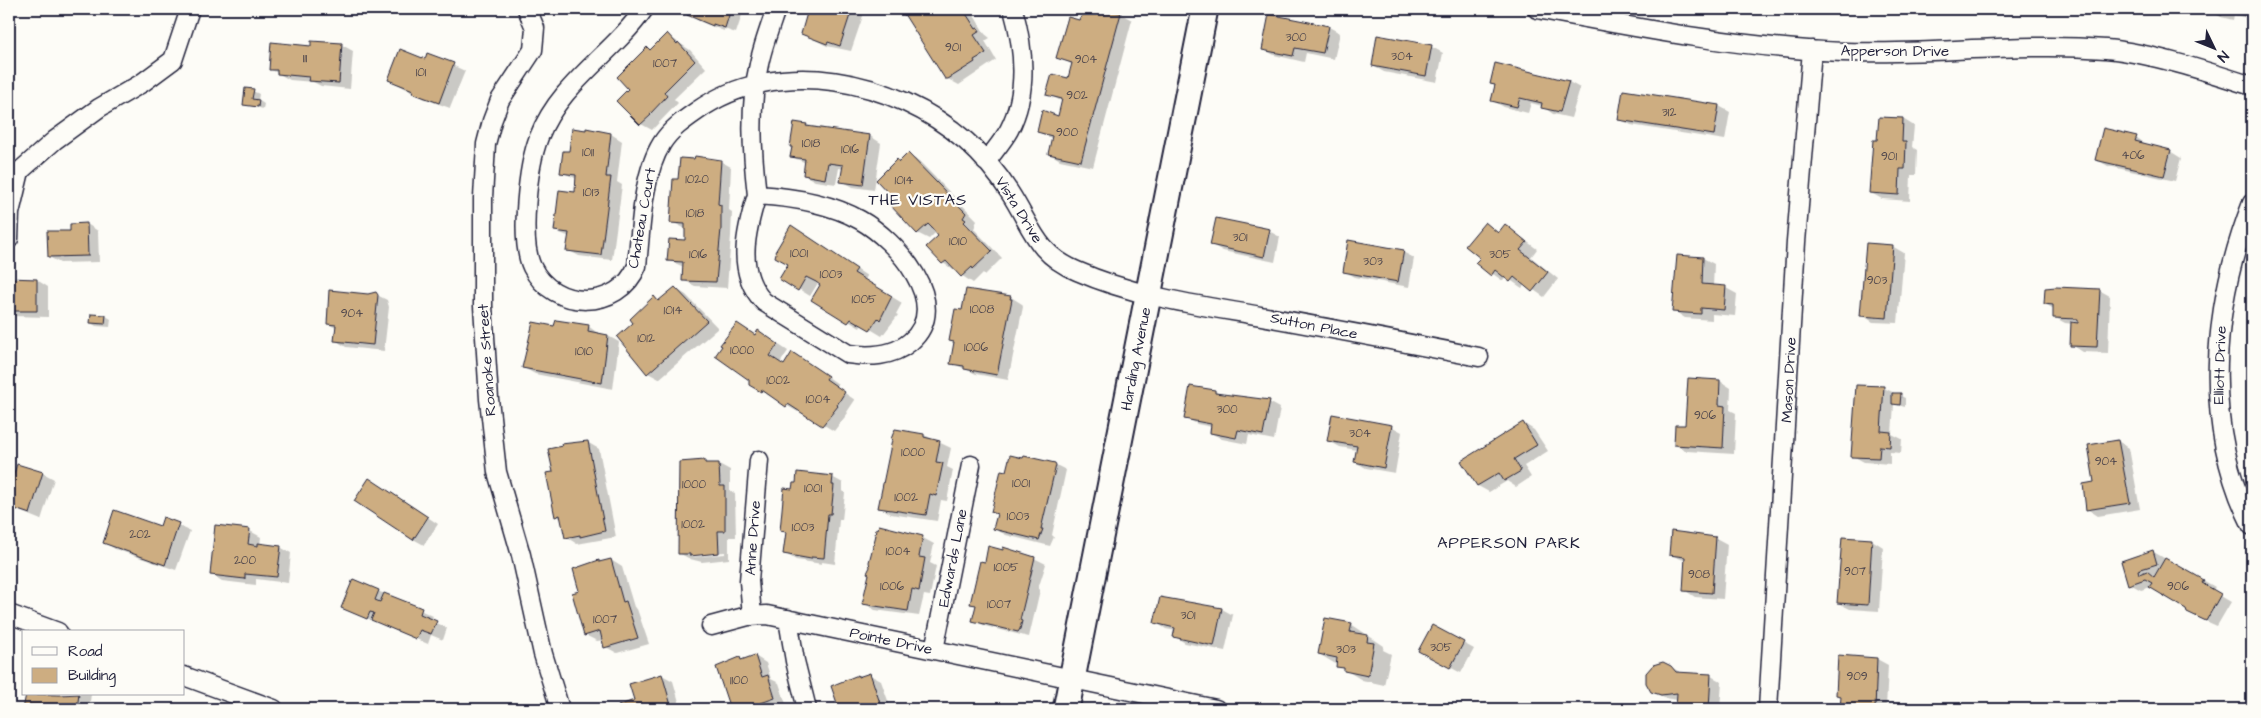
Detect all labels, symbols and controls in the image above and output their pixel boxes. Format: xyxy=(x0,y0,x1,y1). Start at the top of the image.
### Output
north arrow xyxy=(2188,22,2238,72)
house number: 300 xyxy=(1285,29,1307,46)
house number: 901 xyxy=(945,39,961,56)
street label: Apperson Drive xyxy=(1841,41,1949,62)
text: N xyxy=(2212,46,2233,66)
house number: 304 xyxy=(1391,48,1413,65)
house number: 111 xyxy=(303,50,308,67)
house number: 904 xyxy=(1075,51,1097,68)
house number: 1007 xyxy=(653,55,678,72)
house number: 101 xyxy=(416,64,427,81)
house number: 902 xyxy=(1066,87,1088,104)
house number: 312 xyxy=(1662,104,1676,121)
house number: 900 xyxy=(1056,124,1078,141)
house number: 1018 xyxy=(802,135,820,152)
house number: 1016 xyxy=(841,141,860,158)
house number: 1011 xyxy=(582,144,595,161)
house number: 406 xyxy=(2121,147,2145,164)
house number: 901 xyxy=(1881,148,1897,165)
street label: Chateau Court xyxy=(623,166,661,270)
house number: 1020 xyxy=(685,171,709,188)
house number: 1014 xyxy=(895,172,913,189)
street label: Vista Drive xyxy=(990,173,1048,247)
house number: 1013 xyxy=(583,184,599,201)
district label: THE VISTAS xyxy=(869,189,967,211)
house number: 1018 xyxy=(686,205,704,222)
house number: 301 xyxy=(1232,229,1248,246)
house number: 1010 xyxy=(949,233,968,250)
house number: 1001 xyxy=(790,245,809,262)
house number: 1016 xyxy=(689,246,708,263)
house number: 305 xyxy=(1489,246,1512,263)
house number: 303 xyxy=(1363,253,1383,270)
house number: 1003 xyxy=(820,266,842,283)
house number: 903 xyxy=(1867,272,1887,289)
house number: 1005 xyxy=(851,291,877,308)
house number: 1008 xyxy=(970,301,994,318)
house number: 1014 xyxy=(664,302,682,319)
street label: Roanoke Street xyxy=(473,303,501,417)
house number: 904 xyxy=(341,305,363,322)
street label: Harding Avenue xyxy=(1116,305,1157,413)
street label: Sutton Place xyxy=(1269,307,1359,345)
street label: Elliott Drive xyxy=(2208,325,2232,405)
house number: 1012 xyxy=(637,330,655,347)
street label: Mason Drive xyxy=(1776,337,1802,423)
house number: 1006 xyxy=(964,339,989,356)
house number: 1000 xyxy=(730,342,755,359)
house number: 1010 xyxy=(575,343,594,360)
house number: 1002 xyxy=(766,372,790,389)
house number: 1004 xyxy=(806,391,830,408)
house number: 300 xyxy=(1216,401,1238,418)
house number: 906 xyxy=(1694,407,1716,424)
house number: 304 xyxy=(1349,425,1371,442)
house number: 1000 xyxy=(901,444,926,461)
house number: 904 xyxy=(2095,453,2117,470)
house number: 1001 xyxy=(1012,475,1031,492)
house number: 1000 xyxy=(682,476,707,493)
house number: 1001 xyxy=(804,480,823,497)
house number: 1002 xyxy=(894,489,918,506)
street label: Anne Drive xyxy=(740,500,766,576)
street label: Edwards Lane xyxy=(933,507,973,609)
house number: 1003 xyxy=(1007,508,1029,525)
house number: 1002 xyxy=(681,516,705,533)
house number: 1003 xyxy=(792,519,814,536)
house number: 202 xyxy=(129,526,151,543)
district label: APPERSON PARK xyxy=(1437,532,1581,554)
house number: 1004 xyxy=(886,543,910,560)
house number: 200 xyxy=(234,552,256,569)
house number: 1005 xyxy=(993,559,1019,576)
house number: 907 xyxy=(1844,563,1867,580)
house number: 908 xyxy=(1688,566,1710,583)
house number: 1006 xyxy=(880,578,905,595)
house number: 906 xyxy=(2167,578,2189,595)
house number: 1007 xyxy=(987,596,1012,613)
house number: 301 xyxy=(1180,607,1196,624)
house number: 1007 xyxy=(593,611,618,628)
street label: Pointe Drive xyxy=(848,622,934,660)
legend xyxy=(22,630,185,696)
house number: 305 xyxy=(1430,639,1453,656)
text: Road xyxy=(68,641,103,662)
house number: 303 xyxy=(1336,641,1356,658)
text: Building xyxy=(68,665,116,687)
house number: 909 xyxy=(1846,668,1868,685)
house number: 1100 xyxy=(730,672,749,689)

